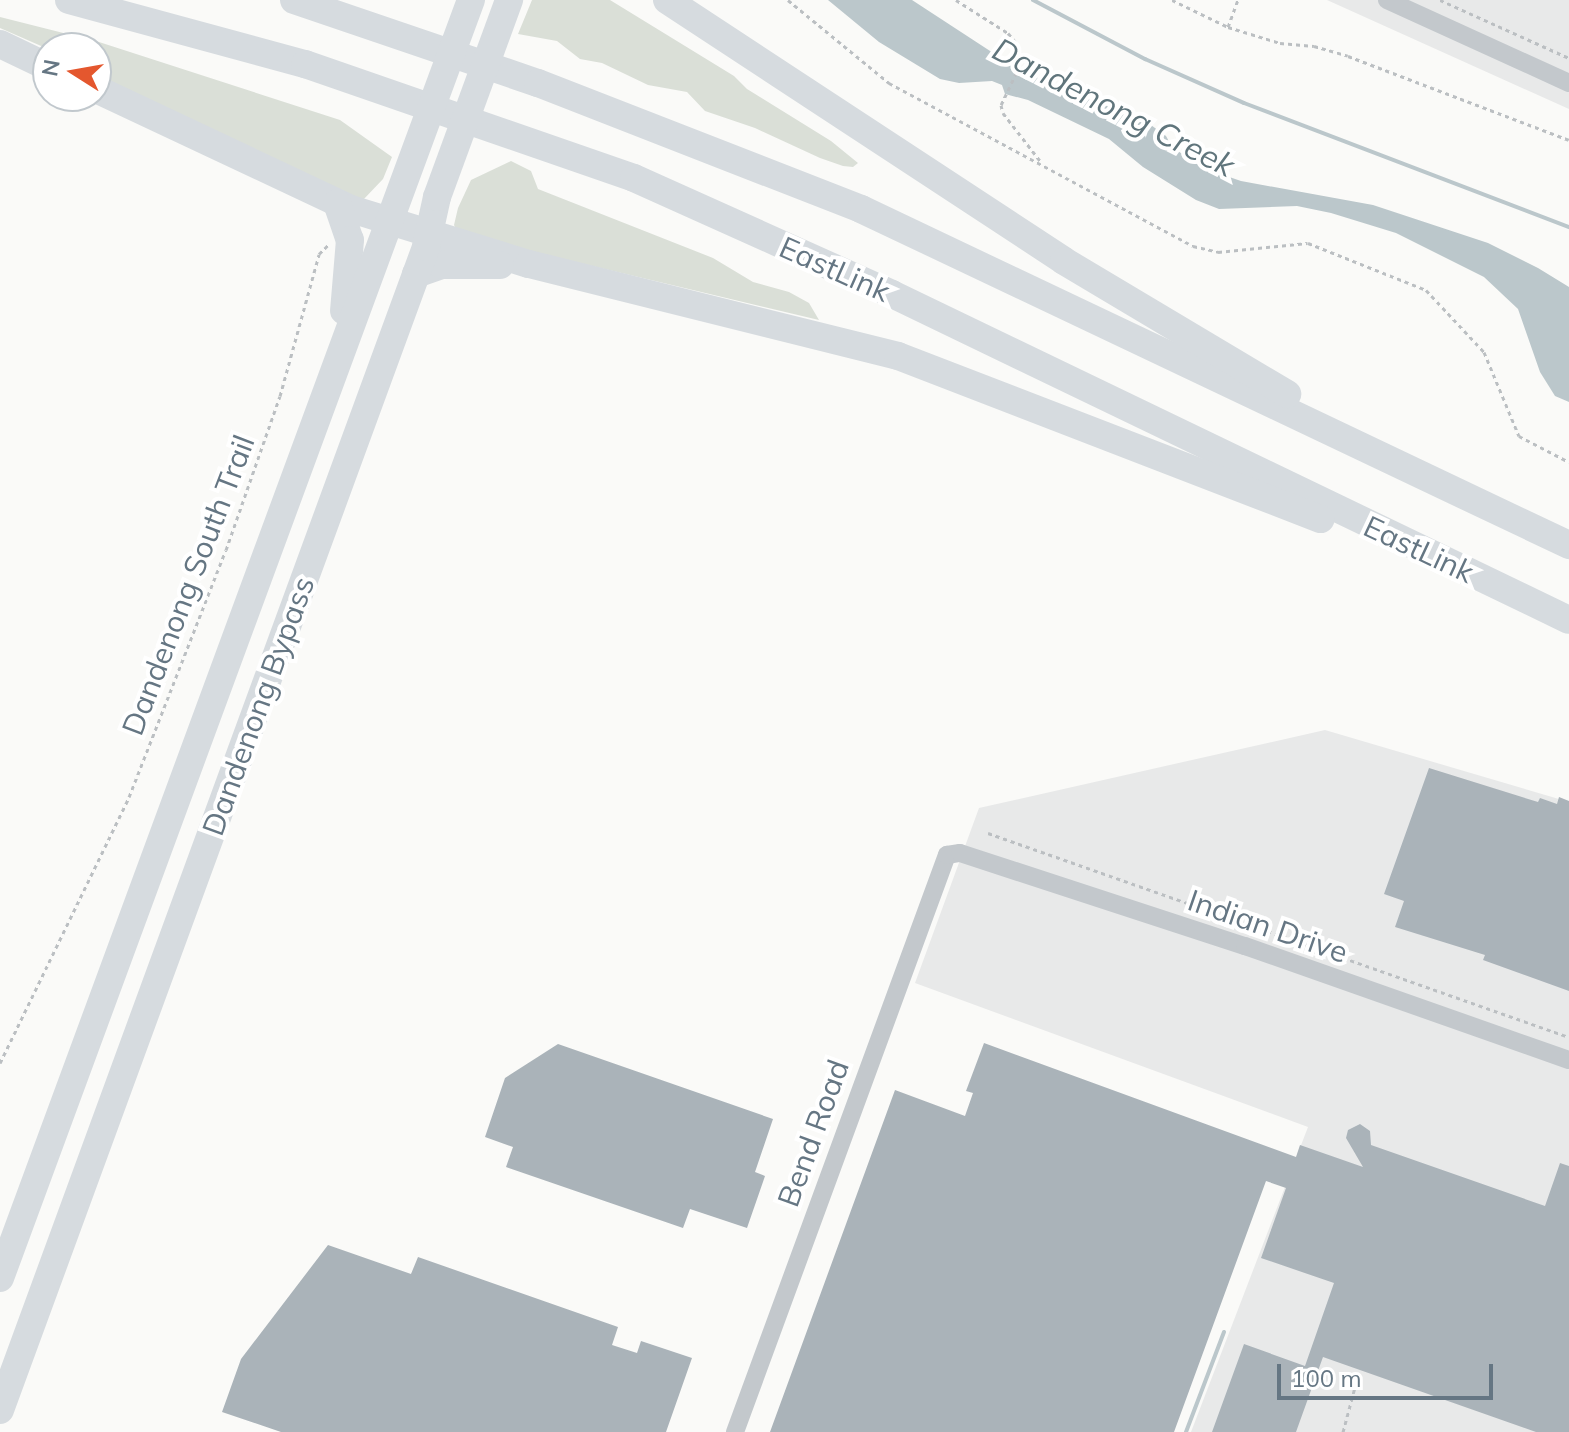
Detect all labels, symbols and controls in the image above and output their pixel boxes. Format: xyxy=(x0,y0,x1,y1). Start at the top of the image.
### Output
water label: Dandenong Creek xyxy=(987,29,1241,185)
north arrow xyxy=(32,32,112,112)
text: N xyxy=(35,57,66,79)
street label: EastLink xyxy=(774,229,896,309)
street label: Dandenong South Trail xyxy=(114,430,262,740)
street label: EastLink xyxy=(1358,508,1480,590)
street label: Dandenong Bypass xyxy=(194,572,322,840)
street label: Indian Drive xyxy=(1183,882,1353,970)
street label: Bend Road xyxy=(770,1055,856,1211)
scale bar xyxy=(1281,1348,1497,1398)
text: 100 m xyxy=(1291,1363,1362,1393)

